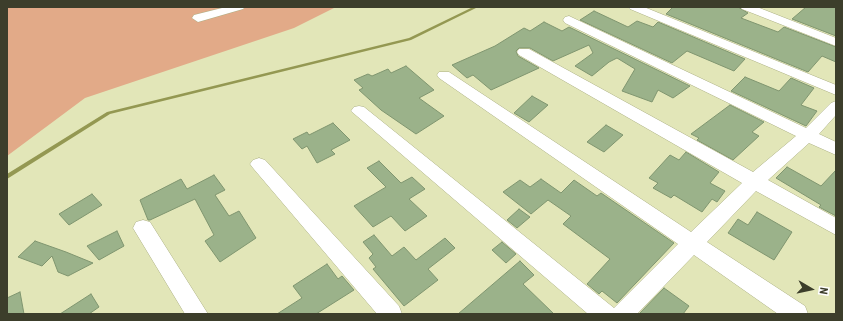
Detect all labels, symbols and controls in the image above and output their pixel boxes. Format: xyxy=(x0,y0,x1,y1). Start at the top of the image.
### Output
north arrow xyxy=(791,269,831,309)
text: N xyxy=(816,287,830,295)

